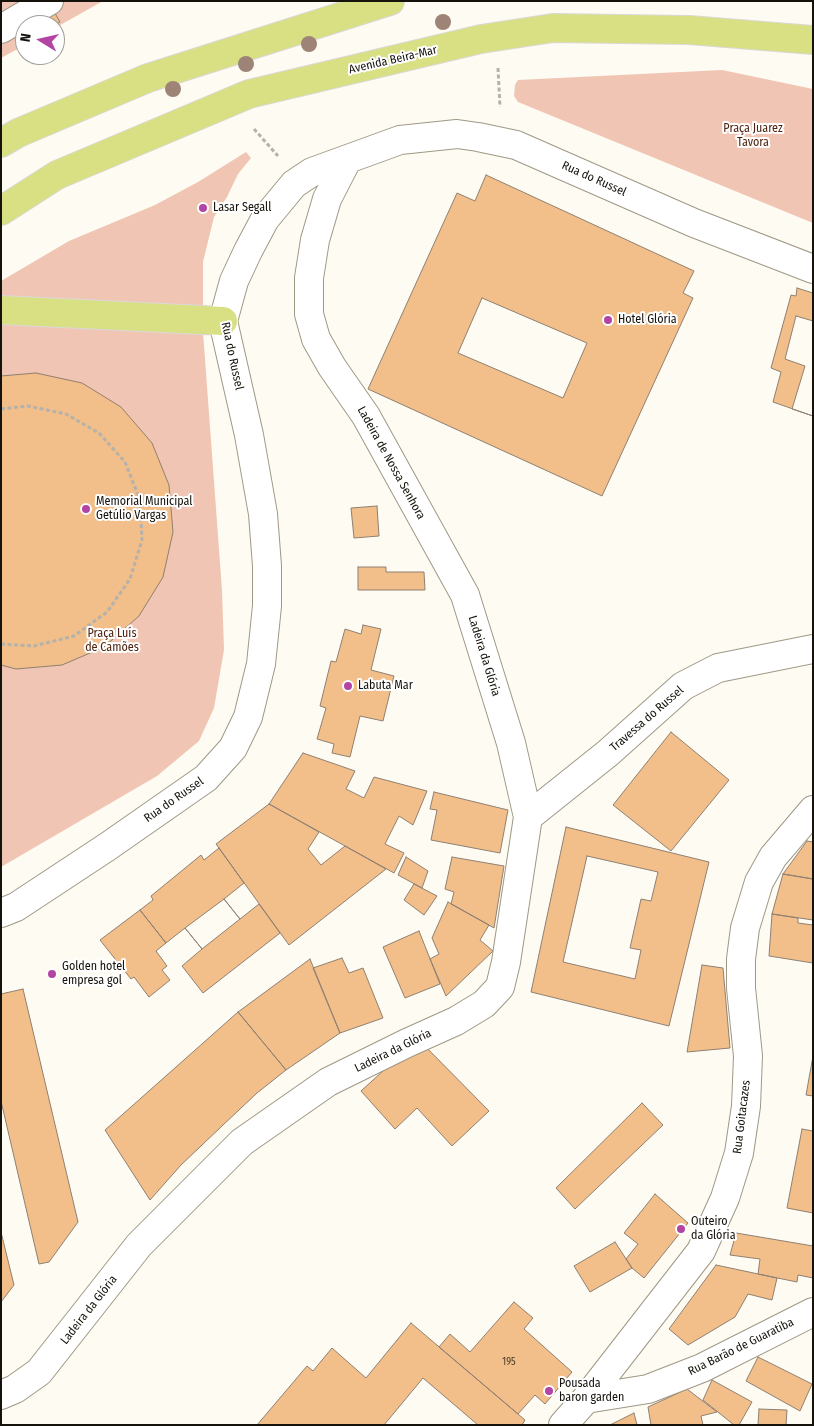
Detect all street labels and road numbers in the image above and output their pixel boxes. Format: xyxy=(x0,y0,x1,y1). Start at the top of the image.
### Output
street label: Avenida Beira-Mar xyxy=(347,43,439,77)
street label: Rua do Russel xyxy=(559,158,629,200)
street label: Rua do Russel xyxy=(218,321,246,391)
street label: Ladeira de Nossa Senhora xyxy=(354,404,428,522)
street label: Ladeira da Glória xyxy=(465,614,503,698)
street label: Travessa do Russel xyxy=(607,683,687,755)
street label: Rua do Russel xyxy=(142,774,206,826)
street label: Ladeira da Glória xyxy=(352,1026,434,1076)
street label: Rua Goitacazes xyxy=(730,1079,754,1155)
street label: Ladeira da Glória xyxy=(58,1273,120,1347)
street label: Rua Barão de Guaratiba xyxy=(686,1315,796,1379)

